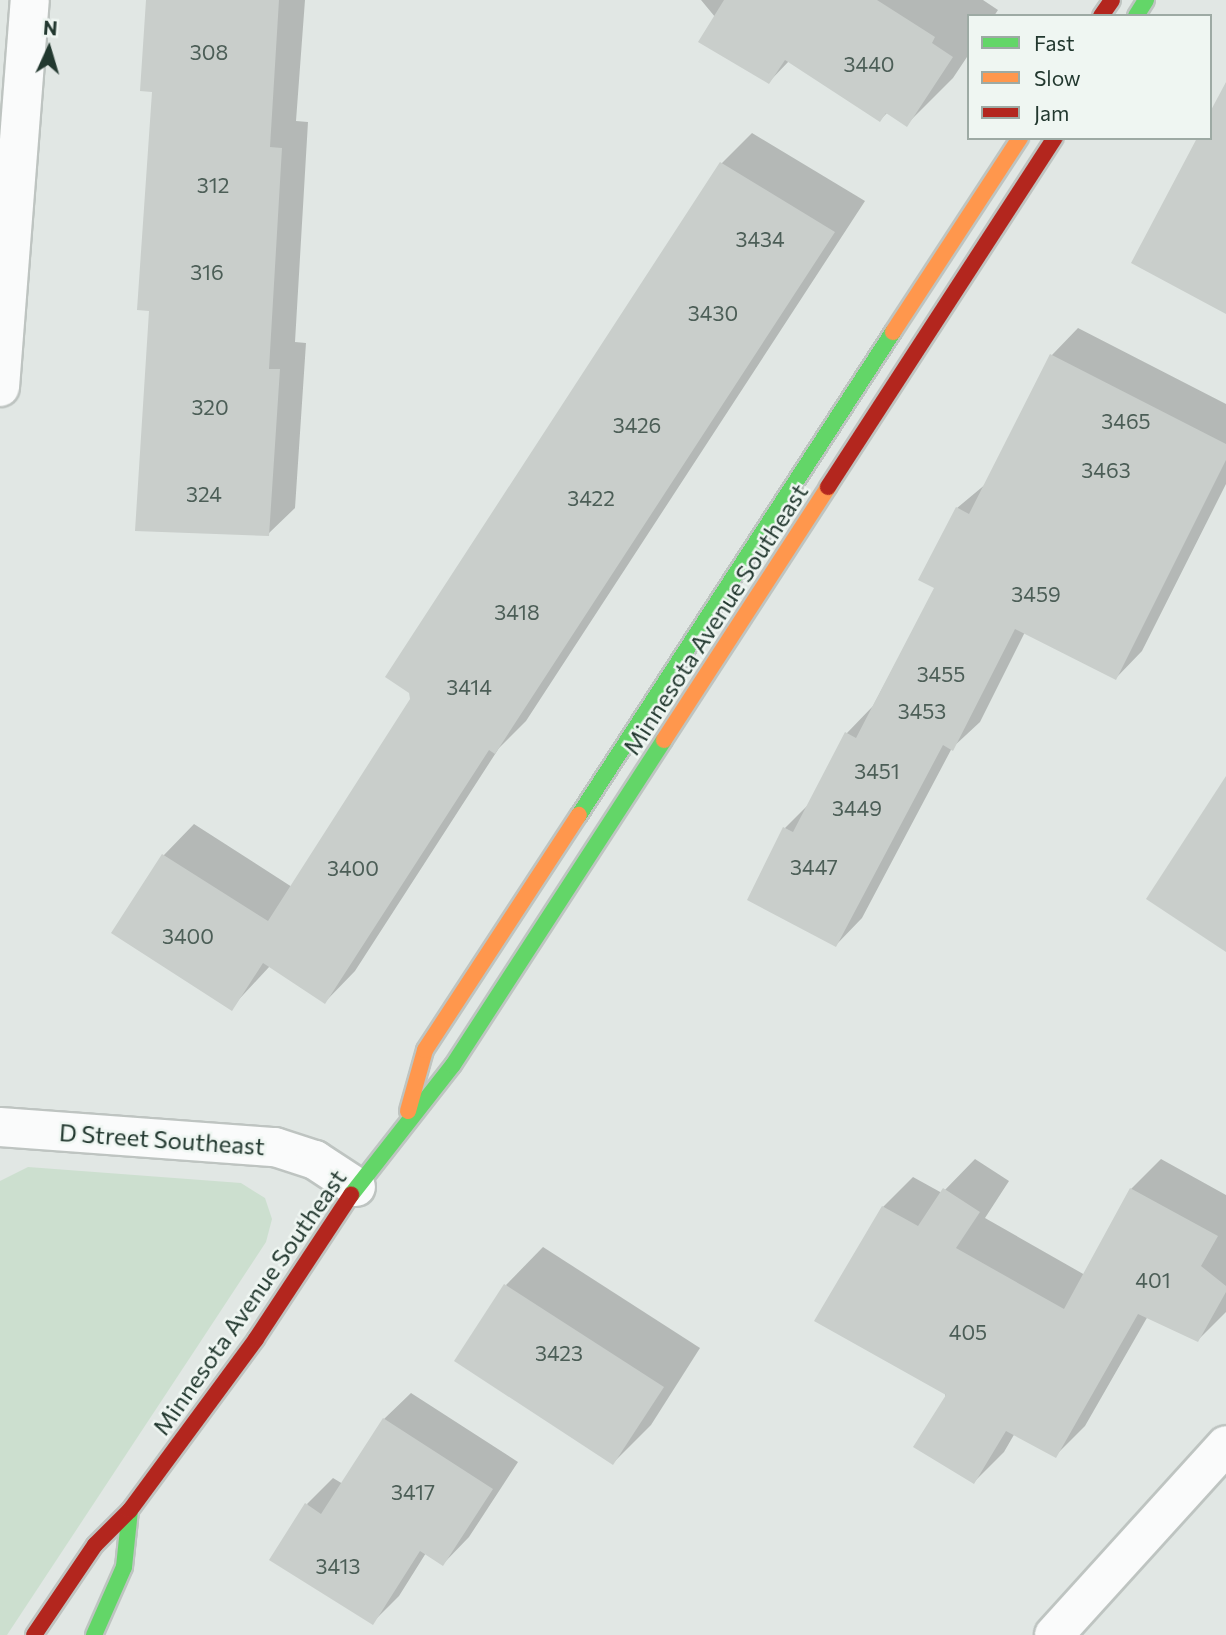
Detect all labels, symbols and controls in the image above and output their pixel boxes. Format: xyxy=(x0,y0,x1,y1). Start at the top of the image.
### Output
north arrow xyxy=(14,14,84,84)
legend xyxy=(967,14,1212,140)
text: N xyxy=(43,16,58,40)
text: Fast xyxy=(1034,30,1075,55)
house number: 308 xyxy=(190,39,228,65)
house number: 3440 xyxy=(844,51,894,77)
text: Slow xyxy=(1034,65,1081,90)
text: Jam xyxy=(1034,100,1069,125)
house number: 312 xyxy=(197,172,229,198)
house number: 3434 xyxy=(735,226,785,252)
house number: 316 xyxy=(190,259,224,285)
house number: 3430 xyxy=(688,300,738,326)
house number: 320 xyxy=(191,394,229,420)
house number: 3465 xyxy=(1101,408,1151,434)
house number: 3426 xyxy=(613,412,661,438)
house number: 3463 xyxy=(1081,457,1131,483)
street label: Minnesota Avenue Southeast xyxy=(617,478,813,760)
house number: 324 xyxy=(186,481,222,507)
house number: 3422 xyxy=(567,485,615,511)
house number: 3459 xyxy=(1011,581,1061,607)
house number: 3418 xyxy=(494,599,540,625)
house number: 3455 xyxy=(917,661,965,687)
house number: 3414 xyxy=(446,674,492,700)
house number: 3453 xyxy=(898,698,946,724)
house number: 3451 xyxy=(854,758,900,784)
house number: 3449 xyxy=(832,795,882,821)
house number: 3447 xyxy=(790,854,838,880)
house number: 3400 xyxy=(327,855,379,881)
house number: 3400 xyxy=(162,923,214,949)
street label: D Street Southeast xyxy=(58,1117,266,1161)
street label: Minnesota Avenue Southeast xyxy=(146,1164,352,1440)
house number: 401 xyxy=(1135,1267,1171,1293)
house number: 405 xyxy=(949,1319,987,1345)
house number: 3423 xyxy=(535,1340,583,1366)
house number: 3417 xyxy=(391,1479,435,1505)
house number: 3413 xyxy=(316,1553,360,1579)

